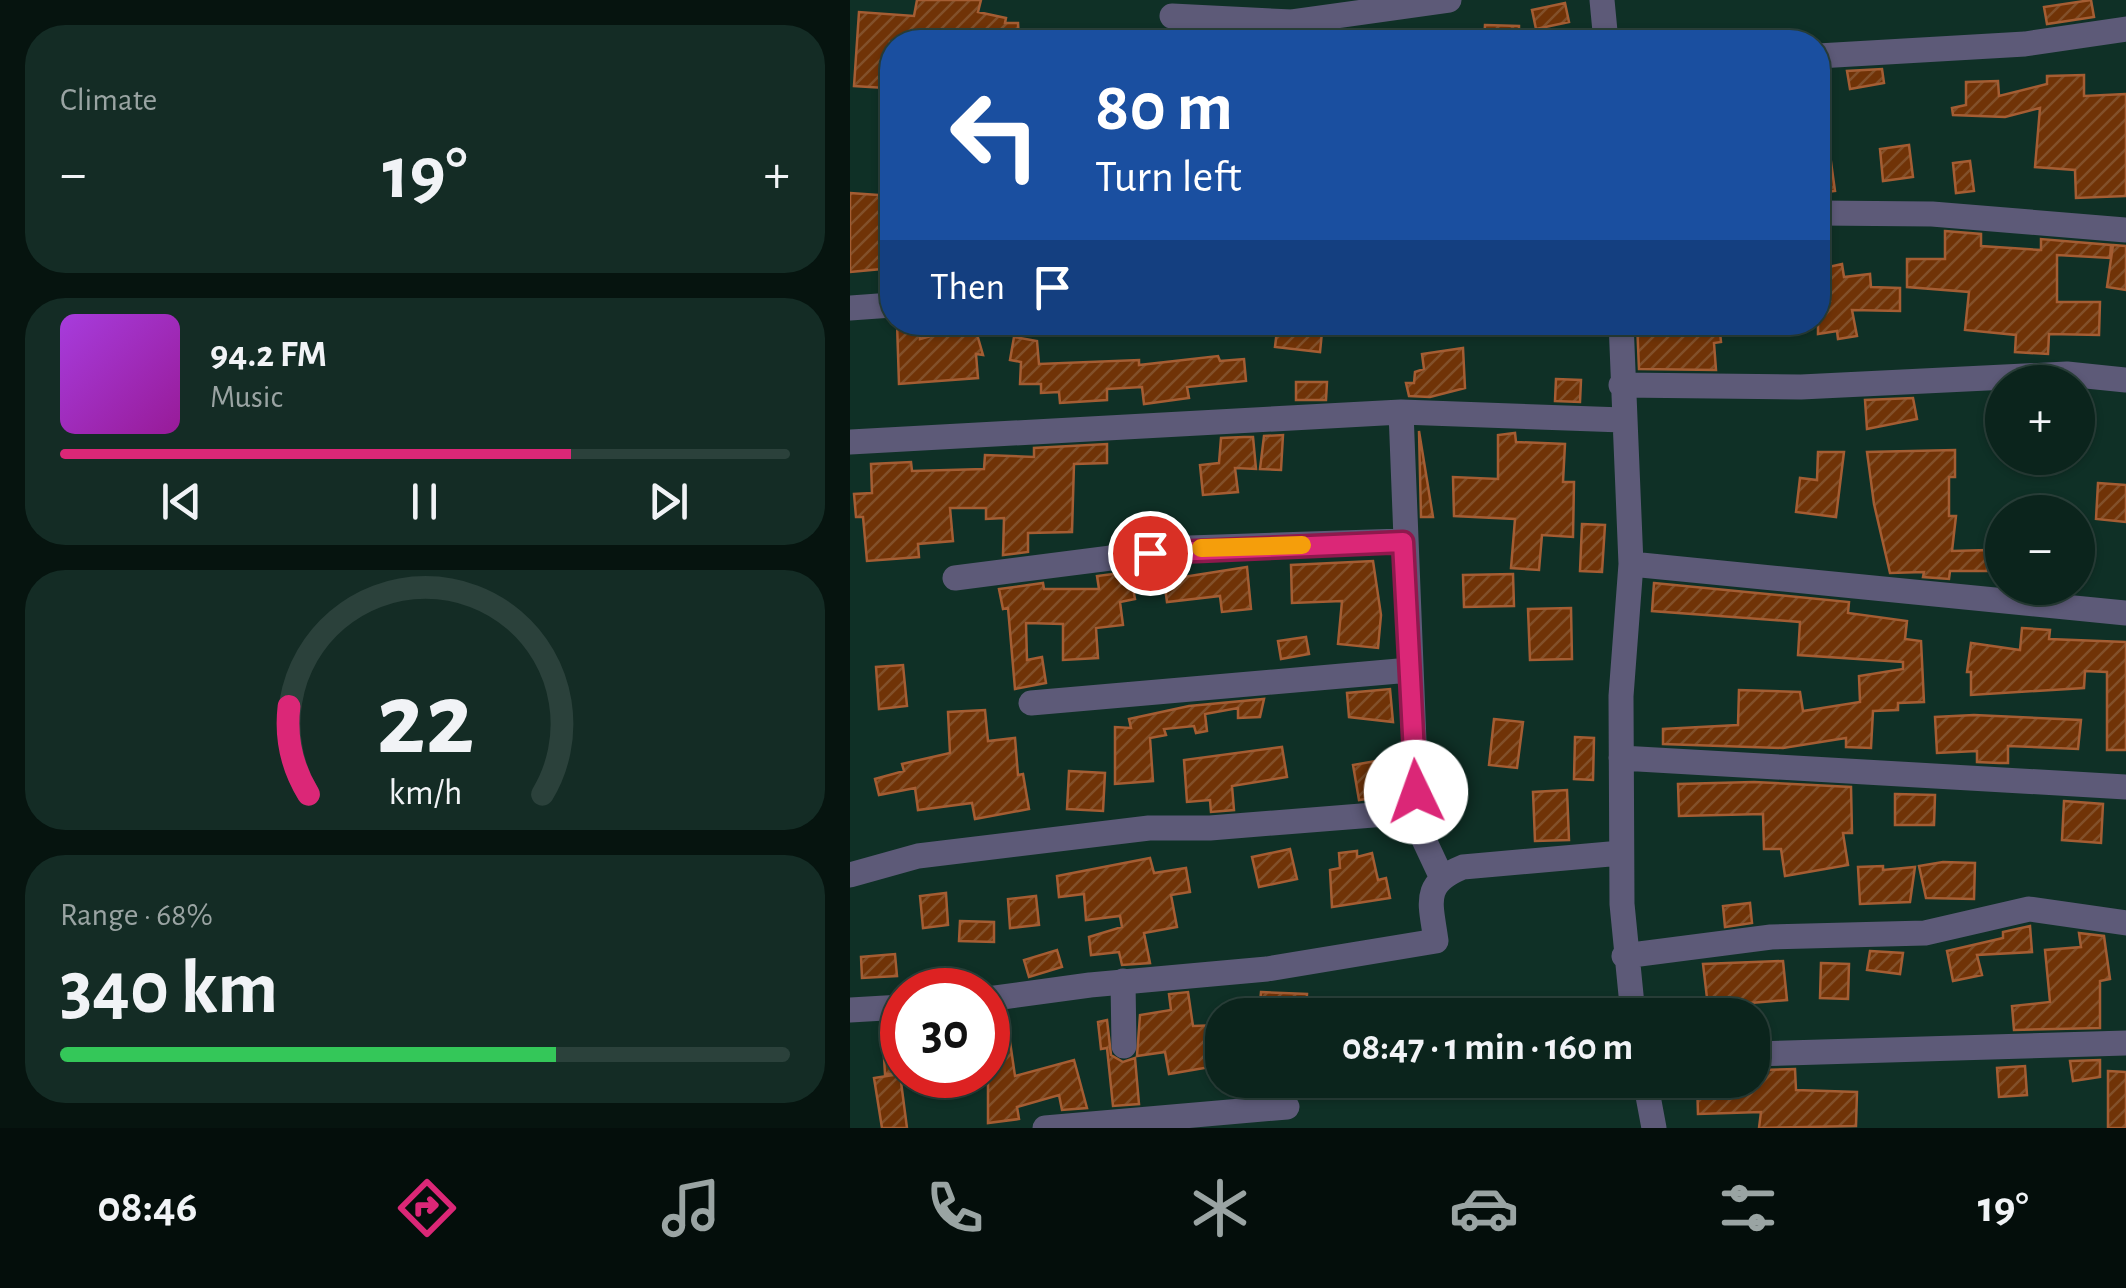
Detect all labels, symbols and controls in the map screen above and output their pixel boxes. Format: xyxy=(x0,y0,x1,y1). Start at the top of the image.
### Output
icon: left xyxy=(930,70,1060,200)
text: 80 m xyxy=(1095,73,1233,143)
text: Climate xyxy=(60,84,157,116)
text: 19° xyxy=(382,137,468,212)
text: − xyxy=(60,147,86,202)
text: + xyxy=(764,147,790,202)
text: Turn left xyxy=(1095,155,1242,200)
icon: arrive xyxy=(1025,260,1080,315)
text: Then xyxy=(930,269,1005,307)
text: 94.2 FM xyxy=(210,336,327,374)
map controls xyxy=(1985,365,2095,605)
button: + xyxy=(1985,365,2095,475)
text: Music xyxy=(210,381,283,413)
icon: previous xyxy=(154,474,209,529)
icon: pause xyxy=(397,474,452,529)
icon: next xyxy=(641,474,696,529)
button: − xyxy=(1985,495,2095,605)
pin xyxy=(1108,511,1193,596)
icon: arrive xyxy=(1123,526,1178,581)
text: 22 xyxy=(376,669,474,773)
position arrow xyxy=(1364,740,1468,844)
text: km/h xyxy=(388,775,462,811)
text: Range · 68% xyxy=(60,899,213,931)
text: 340 km xyxy=(60,952,278,1027)
speed limit sign: 30 xyxy=(880,968,1010,1098)
text: 08:47 · 1 min · 160 m xyxy=(1342,1029,1633,1067)
icon: directions xyxy=(392,1173,462,1243)
icon: music xyxy=(656,1173,726,1243)
icon: phone xyxy=(920,1173,990,1243)
icon: climate xyxy=(1185,1173,1255,1243)
icon: car xyxy=(1449,1173,1519,1243)
icon: filters xyxy=(1713,1173,1783,1243)
text: 08:46 xyxy=(97,1185,197,1230)
text: 19° xyxy=(1978,1185,2029,1230)

